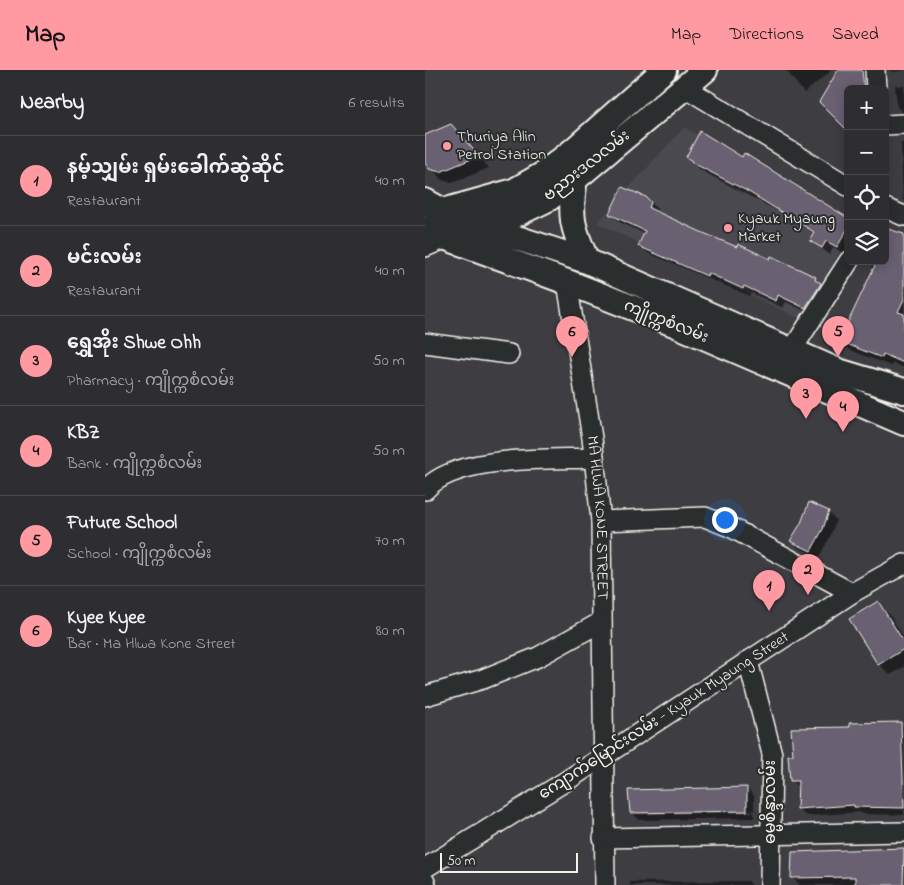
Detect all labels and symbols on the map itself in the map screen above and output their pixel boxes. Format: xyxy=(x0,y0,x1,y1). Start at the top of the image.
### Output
street label: ဗညားဒလလမ်း xyxy=(538,124,635,207)
place label: Thuriya Alin Petrol Station xyxy=(457,125,546,167)
marker: Thuriya Alin Petrol Station xyxy=(441,140,453,152)
place label: Kyauk Myaung Market xyxy=(738,207,835,249)
marker: Kyauk Myaung Market xyxy=(722,222,734,234)
street label: ကျိုက္ကစံလမ်း xyxy=(620,293,712,350)
pin: 6 xyxy=(556,316,588,357)
pin: 5 xyxy=(822,316,854,357)
pin: 3 xyxy=(790,378,822,419)
pin: 4 xyxy=(827,391,859,432)
street label: MA HLWA KONE STREET xyxy=(580,434,614,600)
your location xyxy=(712,507,738,533)
pin: 2 xyxy=(792,554,824,595)
pin: 1 xyxy=(753,570,785,611)
street label: ကျောက်မြောင်းလမ်း - Kyauk Myaung Street xyxy=(533,625,794,806)
street label: ဓမ္မစိန္ဒာလမ်း xyxy=(758,760,783,844)
scale bar xyxy=(440,850,577,873)

